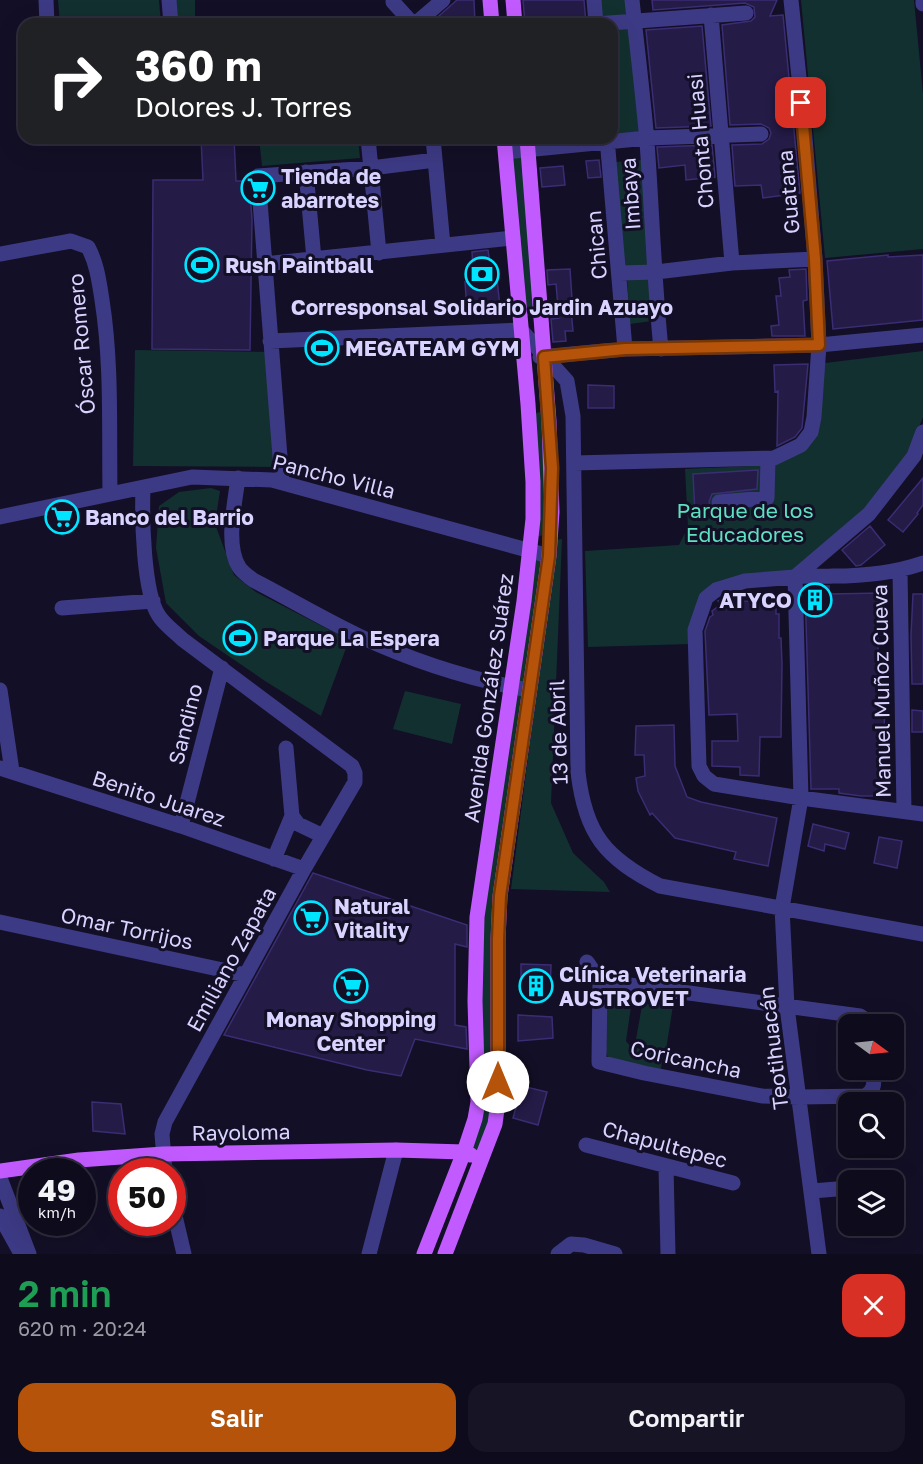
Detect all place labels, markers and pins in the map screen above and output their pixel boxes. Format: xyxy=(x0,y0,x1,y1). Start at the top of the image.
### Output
pin xyxy=(775,77,826,128)
place label: Tienda de abarrotes xyxy=(281,163,381,213)
supermarket icon: Tienda de abarrotes xyxy=(240,170,276,206)
sports icon: Rush Paintball xyxy=(184,247,220,283)
place label: Rush Paintball xyxy=(225,252,373,278)
bank icon: Corresponsal Solidario Jardin Azuayo xyxy=(464,256,500,292)
place label: Corresponsal Solidario Jardin Azuayo xyxy=(291,294,673,320)
sports icon: MEGATEAM GYM xyxy=(304,330,340,366)
place label: MEGATEAM GYM xyxy=(345,335,519,361)
supermarket icon: Banco del Barrio xyxy=(44,499,80,535)
place label: Banco del Barrio xyxy=(85,504,254,530)
building icon: ATYCO xyxy=(797,582,833,618)
place label: ATYCO xyxy=(719,587,792,613)
sports icon: Parque La Espera xyxy=(222,620,258,656)
place label: Parque La Espera xyxy=(263,625,440,651)
place label: Natural Vitality xyxy=(334,893,410,943)
supermarket icon: Natural Vitality xyxy=(293,900,329,936)
place label: Clínica Veterinaria AUSTROVET xyxy=(559,961,746,1011)
supermarket icon: Monay Shopping Center xyxy=(333,968,369,1004)
building icon: Clínica Veterinaria AUSTROVET xyxy=(518,968,554,1004)
place label: Monay Shopping Center xyxy=(266,1006,436,1056)

